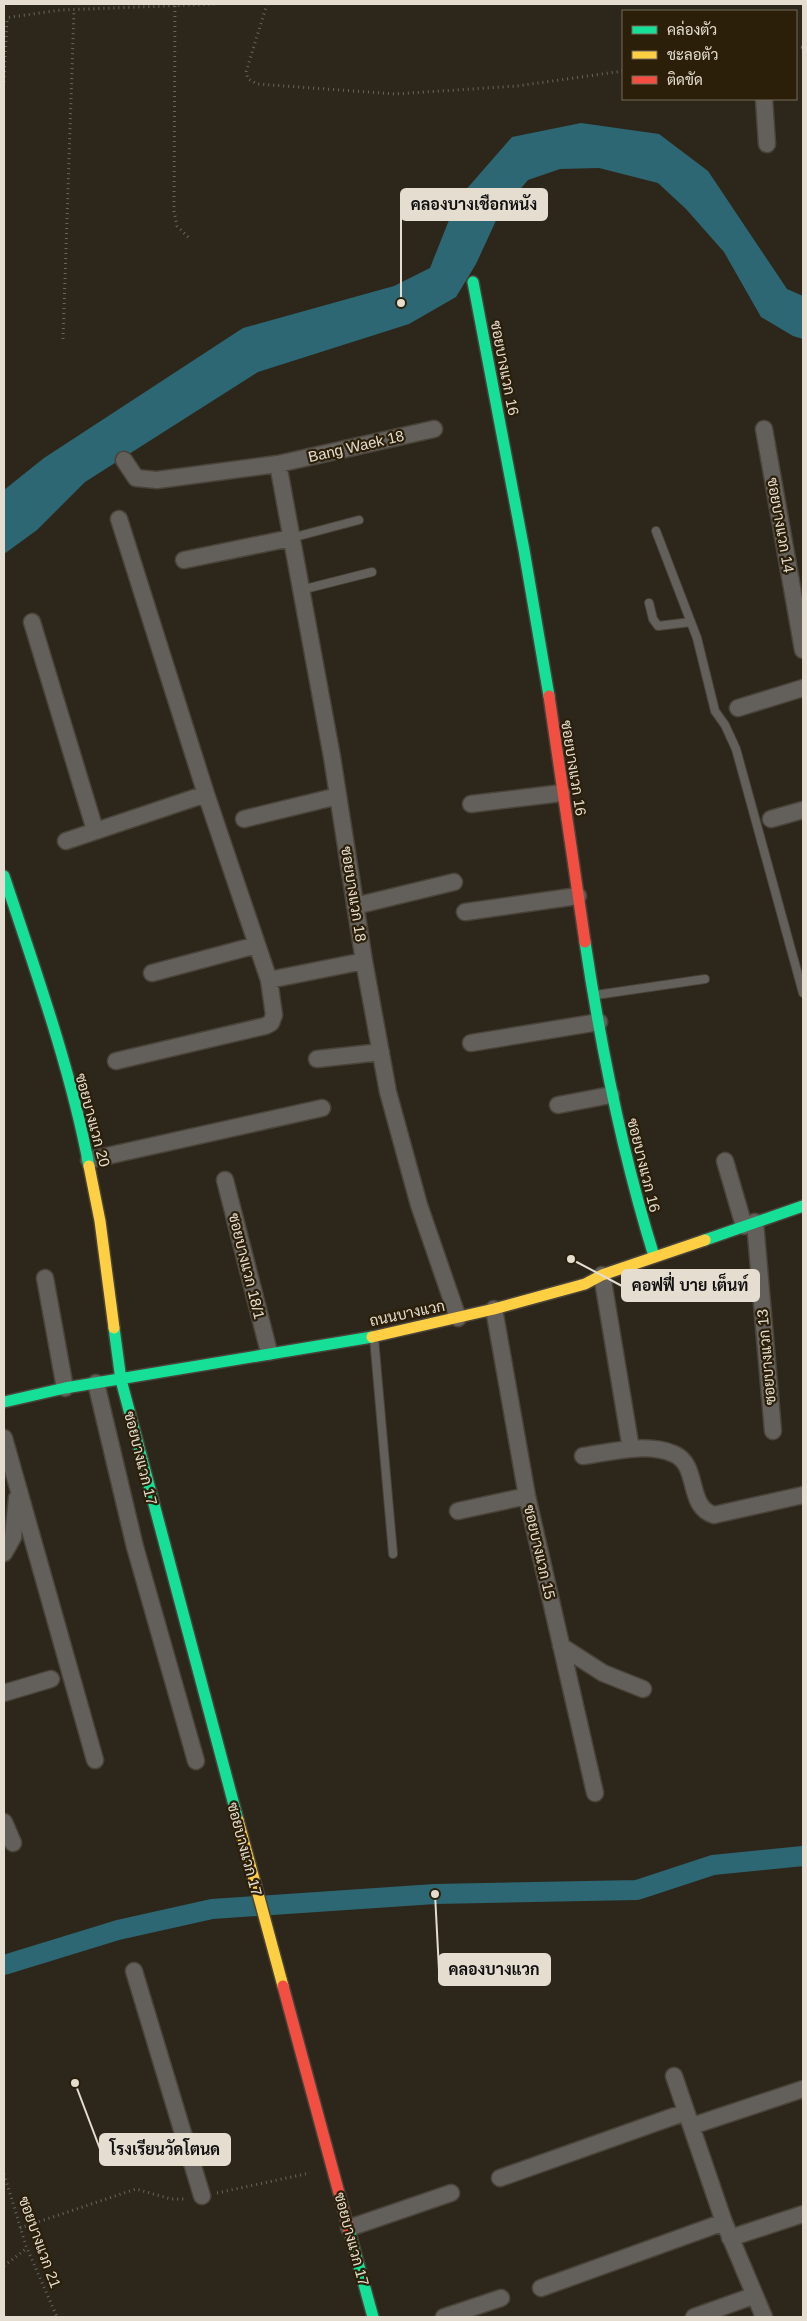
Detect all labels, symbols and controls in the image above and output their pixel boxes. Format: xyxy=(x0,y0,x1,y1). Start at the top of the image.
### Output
legend xyxy=(622,10,797,100)
text: คล่องตัว xyxy=(667,20,717,38)
text: ชะลอตัว xyxy=(667,46,718,63)
text: ติดขัด xyxy=(667,71,703,88)
callout: คลองบางเชือกหนัง xyxy=(401,189,547,220)
text: คลองบางเชือกหนัง xyxy=(411,194,537,213)
street label: ซอยบางแวก 16 xyxy=(487,319,523,417)
street label: Bang Waek 18 xyxy=(306,427,406,465)
street label: ซอยบางแวก 14 xyxy=(764,476,798,574)
street label: ซอยบางแวก 16 xyxy=(558,719,590,817)
street label: ซอยบางแวก 18 xyxy=(338,845,370,943)
street label: ซอยบางแวก 20 xyxy=(72,1071,114,1169)
street label: ซอยบางแวก 16 xyxy=(624,1116,664,1214)
street label: ซอยบางแวก 18/1 xyxy=(226,1211,268,1321)
callout: คอฟฟี่ บาย เต็นท์ xyxy=(622,1270,759,1301)
text: คอฟฟี่ บาย เต็นท์ xyxy=(632,1271,749,1294)
street label: ถนนบางแวก xyxy=(368,1297,446,1329)
street label: ซอยบางแวก 13 xyxy=(753,1308,779,1406)
street label: ซอยบางแวก 17 xyxy=(121,1409,161,1507)
street label: ซอยบางแวก 15 xyxy=(521,1503,559,1601)
street label: ซอยบางแวก 17 xyxy=(224,1800,266,1898)
callout: คลองบางแวก xyxy=(439,1954,550,1985)
text: คลองบางแวก xyxy=(448,1961,540,1978)
callout: โรงเรียนวัดโตนด xyxy=(100,2134,230,2165)
text: โรงเรียนวัดโตนด xyxy=(109,2138,220,2158)
street label: ซอยบางแวก 17 xyxy=(331,2190,373,2288)
street label: ซอยบางแวก 21 xyxy=(16,2194,64,2290)

